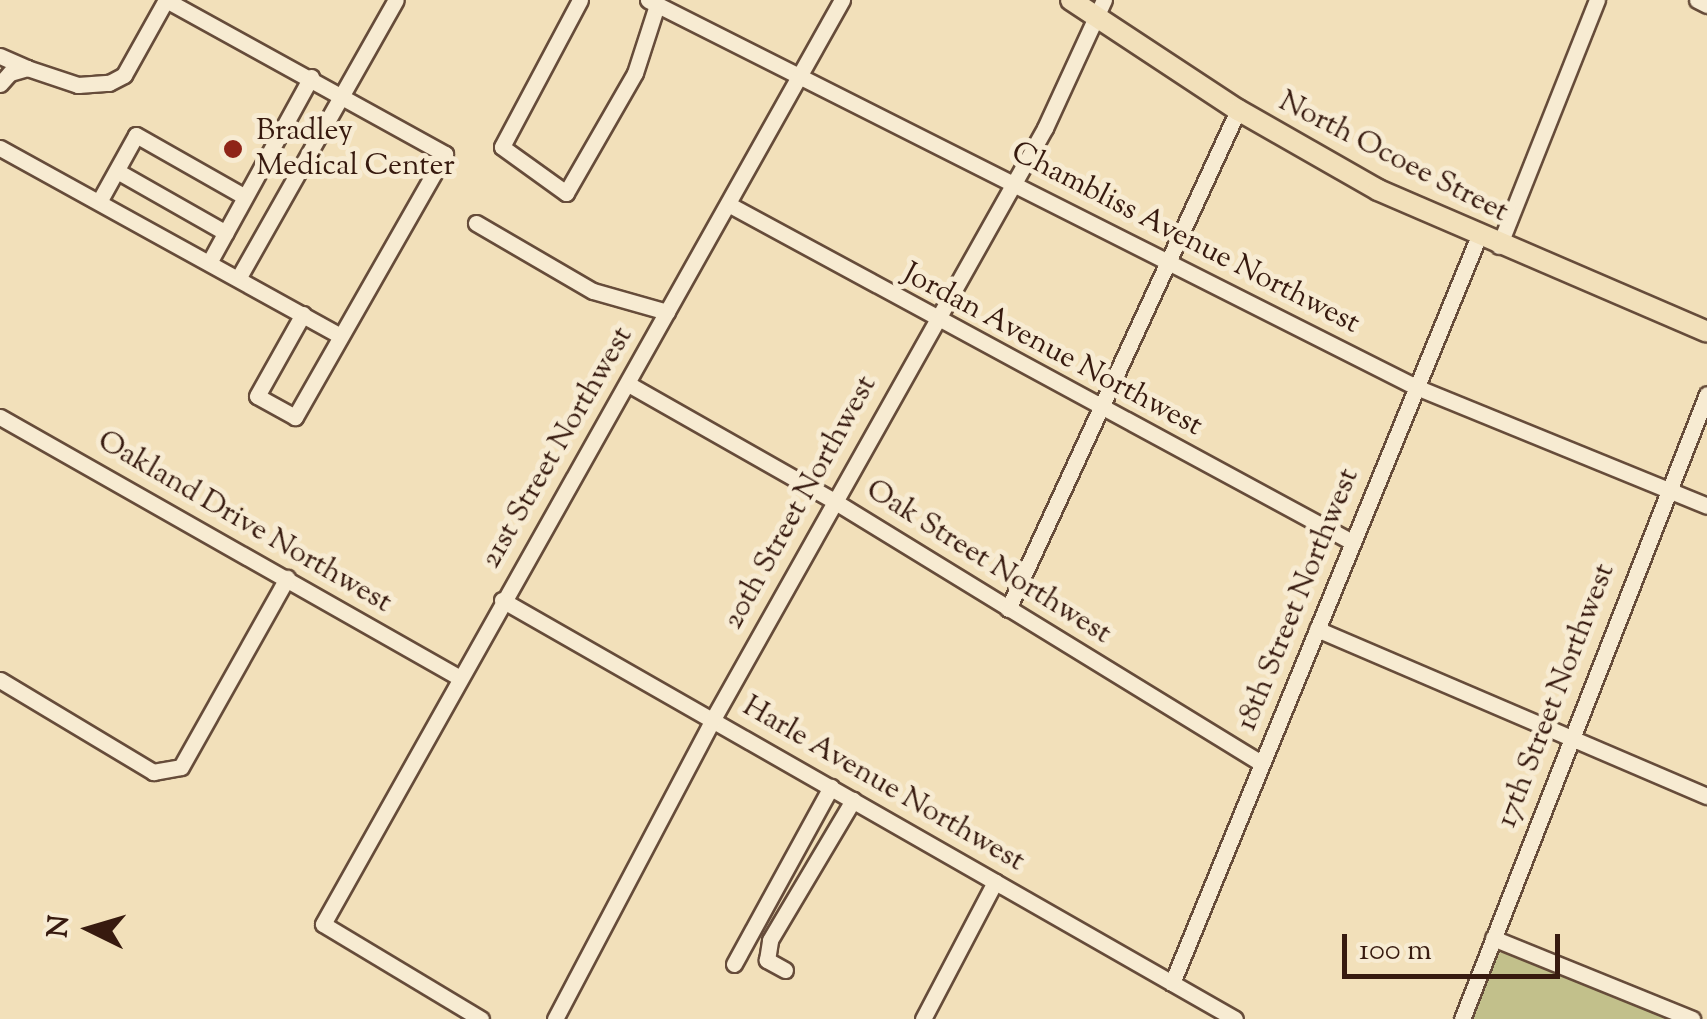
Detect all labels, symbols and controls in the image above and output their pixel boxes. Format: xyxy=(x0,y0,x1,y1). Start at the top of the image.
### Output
street label: North Ocoee Street xyxy=(1272,85,1514,231)
place label: Bradley Medical Center xyxy=(256,114,455,184)
street label: Chambliss Avenue Northwest xyxy=(1005,135,1365,343)
marker: Bradley Medical Center xyxy=(220,136,246,162)
street label: Jordan Avenue Northwest xyxy=(896,257,1208,445)
street label: 21st Street Northwest xyxy=(474,321,642,575)
street label: 20th Street Northwest xyxy=(716,370,886,636)
street label: Oakland Drive Northwest xyxy=(91,424,397,622)
street label: 18th Street Northwest xyxy=(1230,464,1368,736)
street label: Oak Street Northwest xyxy=(859,473,1117,653)
street label: 17th Street Northwest xyxy=(1490,559,1624,833)
street label: Harle Avenue Northwest xyxy=(736,689,1030,881)
north arrow xyxy=(40,879,140,979)
text: N xyxy=(39,914,81,939)
scale bar xyxy=(1347,914,1564,976)
text: 100 m xyxy=(1359,930,1432,973)

